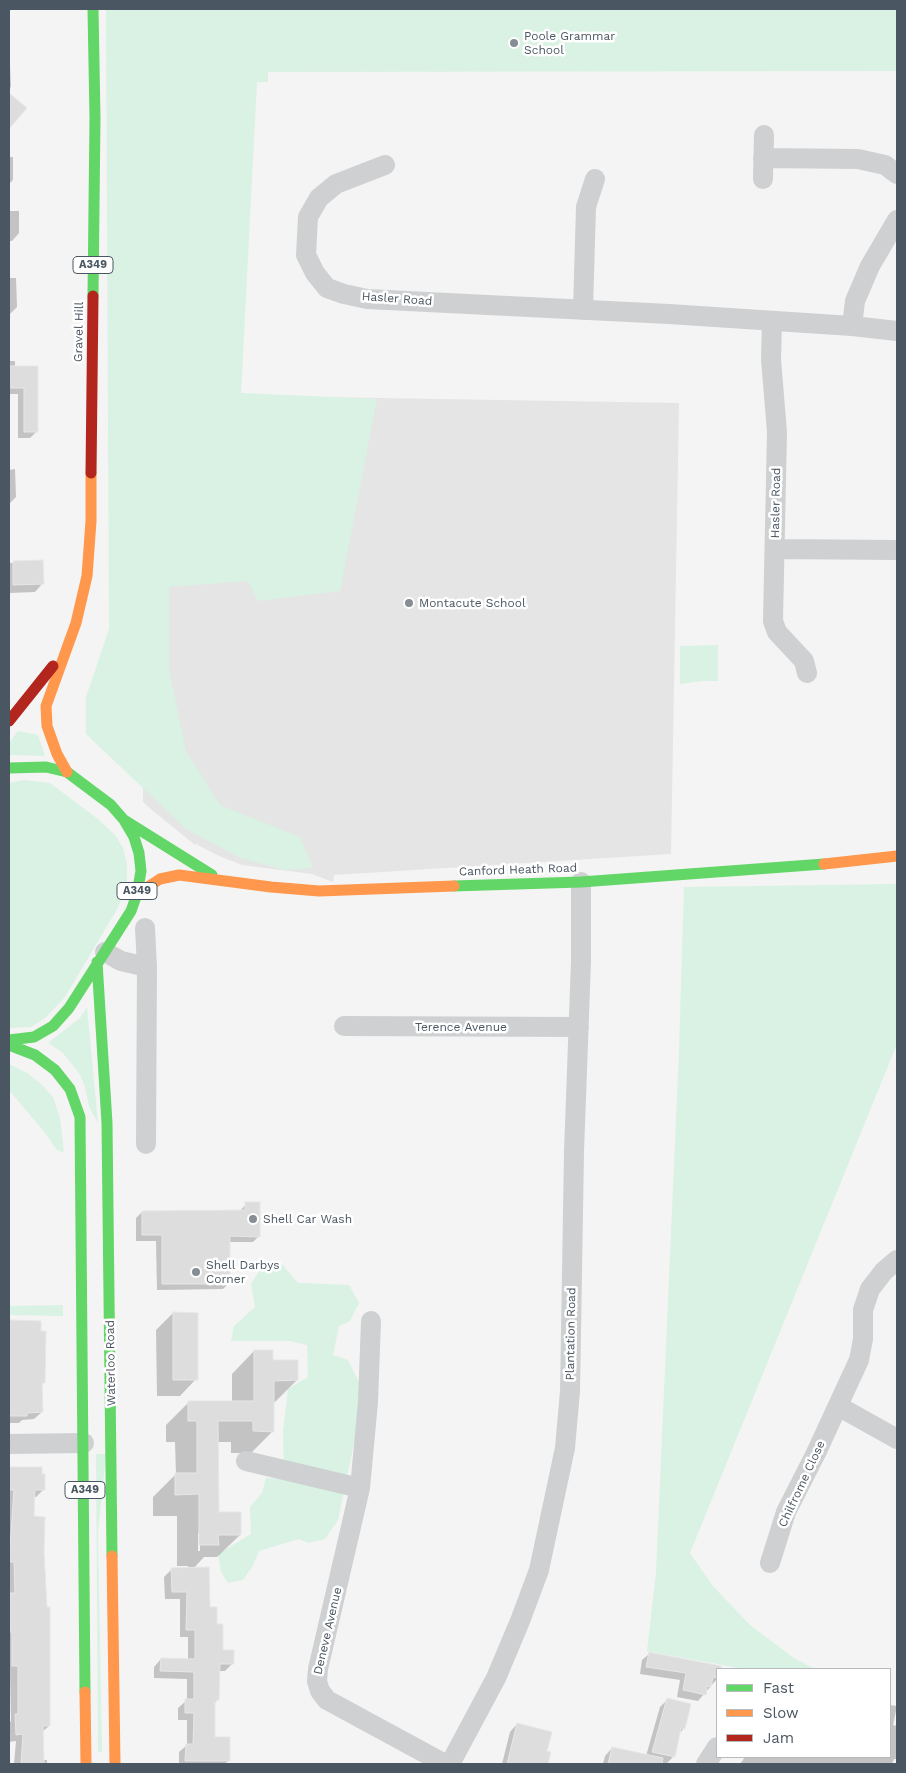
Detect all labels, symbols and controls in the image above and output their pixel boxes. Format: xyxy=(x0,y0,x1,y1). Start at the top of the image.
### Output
place label: Poole Grammar School xyxy=(524,29,615,57)
marker: Poole Grammar School xyxy=(508,37,520,49)
road number: A349 xyxy=(73,256,113,274)
street label: Hasler Road xyxy=(361,289,433,309)
street label: Gravel Hill xyxy=(71,302,87,362)
street label: Hasler Road xyxy=(768,468,784,538)
place label: Montacute School xyxy=(419,596,526,610)
marker: Montacute School xyxy=(403,597,415,609)
street label: Canford Heath Road xyxy=(459,861,577,879)
road number: A349 xyxy=(117,882,157,899)
street label: Terence Avenue xyxy=(415,1020,507,1034)
place label: Shell Car Wash xyxy=(263,1212,352,1226)
marker: Shell Car Wash xyxy=(247,1213,259,1225)
place label: Shell Darbys Corner xyxy=(206,1258,280,1286)
marker: Shell Darbys Corner xyxy=(190,1266,202,1278)
street label: Plantation Road xyxy=(563,1287,579,1381)
street label: Waterloo Road xyxy=(103,1320,119,1406)
street label: Chilfrome Close xyxy=(776,1438,828,1530)
road number: A349 xyxy=(65,1482,105,1498)
street label: Deneve Avenue xyxy=(311,1586,345,1676)
legend xyxy=(716,1668,891,1758)
text: Fast xyxy=(763,1679,794,1697)
text: Slow xyxy=(763,1704,799,1722)
text: Jam xyxy=(763,1729,794,1747)

